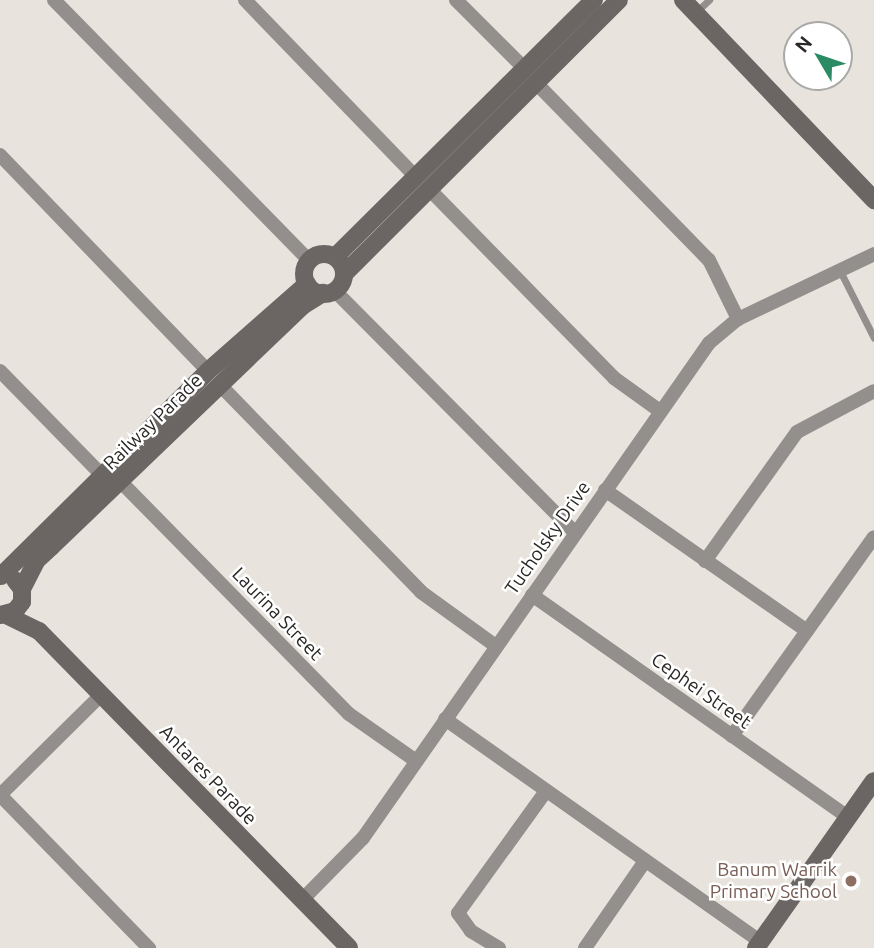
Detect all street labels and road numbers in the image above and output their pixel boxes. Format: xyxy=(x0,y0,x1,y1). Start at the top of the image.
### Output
street label: Railway Parade xyxy=(99,369,207,475)
street label: Tucholsky Drive xyxy=(501,477,595,599)
street label: Laurina Street xyxy=(227,563,327,665)
street label: Cephei Street xyxy=(647,648,755,734)
street label: Antares Parade xyxy=(155,720,261,830)

